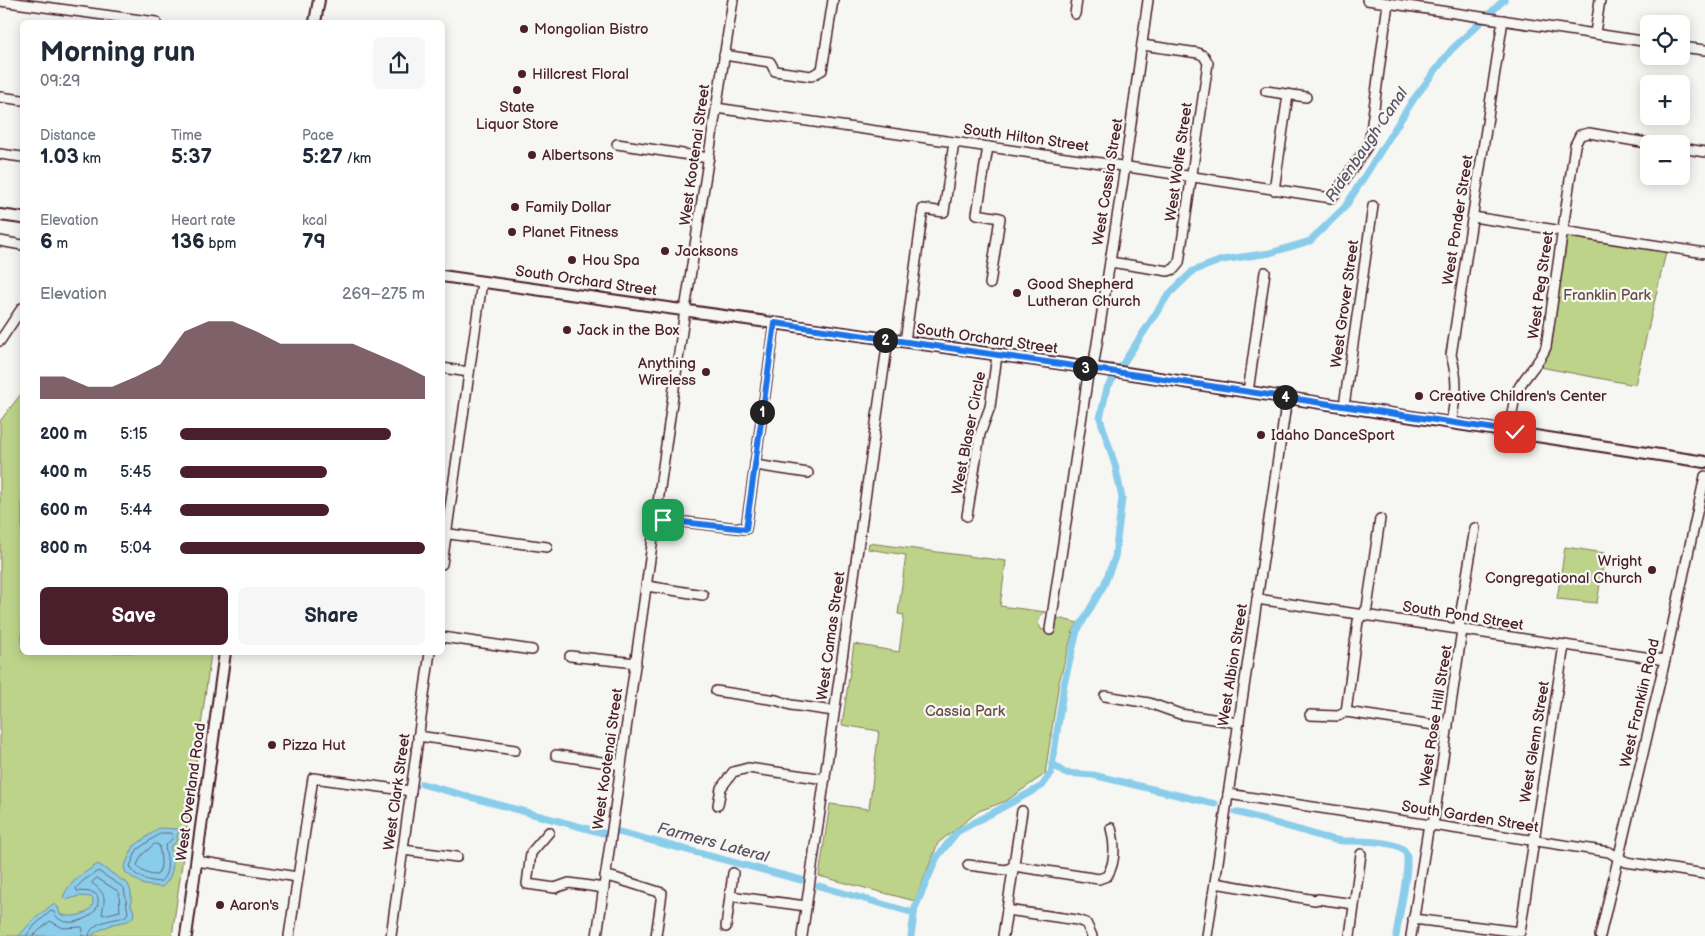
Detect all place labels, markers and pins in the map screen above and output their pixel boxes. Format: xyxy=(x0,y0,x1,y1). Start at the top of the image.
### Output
place label: Mongolian Bistro xyxy=(534,20,648,39)
marker: Mongolian Bistro xyxy=(518,23,530,35)
place label: Hillcrest Floral xyxy=(532,65,629,84)
marker: Hillcrest Floral xyxy=(516,68,528,80)
marker: State Liquor Store xyxy=(511,84,523,96)
place label: State Liquor Store xyxy=(476,98,558,134)
place label: Albertsons xyxy=(542,146,614,165)
marker: Albertsons xyxy=(526,149,538,161)
place label: Family Dollar xyxy=(525,198,611,217)
marker: Family Dollar xyxy=(509,201,521,213)
place label: Planet Fitness xyxy=(522,223,619,242)
marker: Planet Fitness xyxy=(506,226,518,238)
place label: Jacksons xyxy=(675,242,739,261)
marker: Jacksons xyxy=(659,245,671,257)
place label: Hou Spa xyxy=(582,251,640,270)
marker: Hou Spa xyxy=(566,254,578,266)
place label: Good Shepherd Lutheran Church xyxy=(1027,275,1141,311)
marker: Good Shepherd Lutheran Church xyxy=(1011,287,1023,299)
place label: Jack in the Box xyxy=(577,321,680,340)
marker: Jack in the Box xyxy=(561,324,573,336)
pin: 2 xyxy=(872,328,898,352)
place label: Anything Wireless xyxy=(638,354,697,390)
pin: 3 xyxy=(1072,356,1098,380)
marker: Anything Wireless xyxy=(700,366,712,378)
pin: 4 xyxy=(1272,384,1298,410)
place label: Creative Children's Center xyxy=(1429,387,1607,406)
marker: Creative Children's Center xyxy=(1413,390,1425,402)
pin: 1 xyxy=(750,400,774,424)
pin xyxy=(1494,411,1536,453)
place label: Idaho DanceSport xyxy=(1271,426,1395,445)
marker: Idaho DanceSport xyxy=(1255,429,1267,441)
pin xyxy=(642,499,684,541)
place label: Wright Congregational Church xyxy=(1485,552,1642,588)
marker: Wright Congregational Church xyxy=(1646,564,1658,576)
place label: Pizza Hut xyxy=(282,736,346,755)
marker: Pizza Hut xyxy=(266,739,278,751)
place label: Aaron's xyxy=(230,896,280,915)
marker: Aaron's xyxy=(214,899,226,911)

